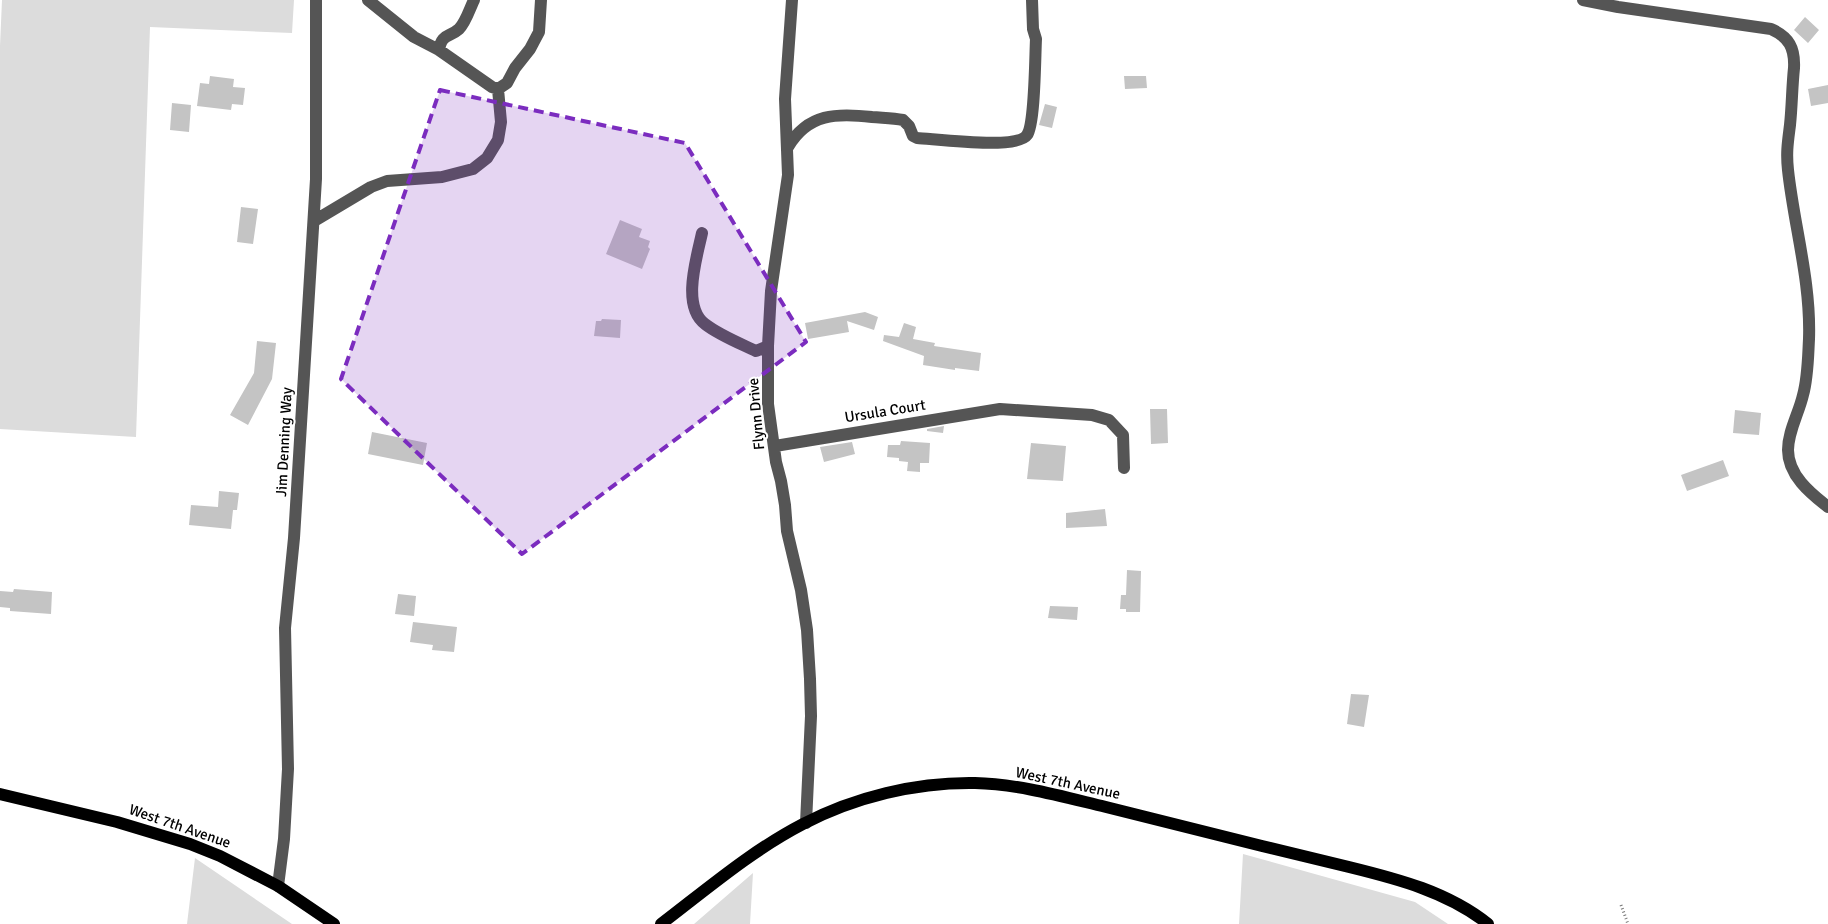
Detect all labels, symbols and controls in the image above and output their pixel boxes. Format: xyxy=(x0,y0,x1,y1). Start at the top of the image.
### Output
street label: Flynn Drive xyxy=(744,377,768,451)
street label: Jim Denning Way xyxy=(272,387,296,497)
street label: Ursula Court xyxy=(843,396,927,426)
street label: West 7th Avenue xyxy=(1014,763,1122,803)
street label: West 7th Avenue xyxy=(127,800,233,852)

